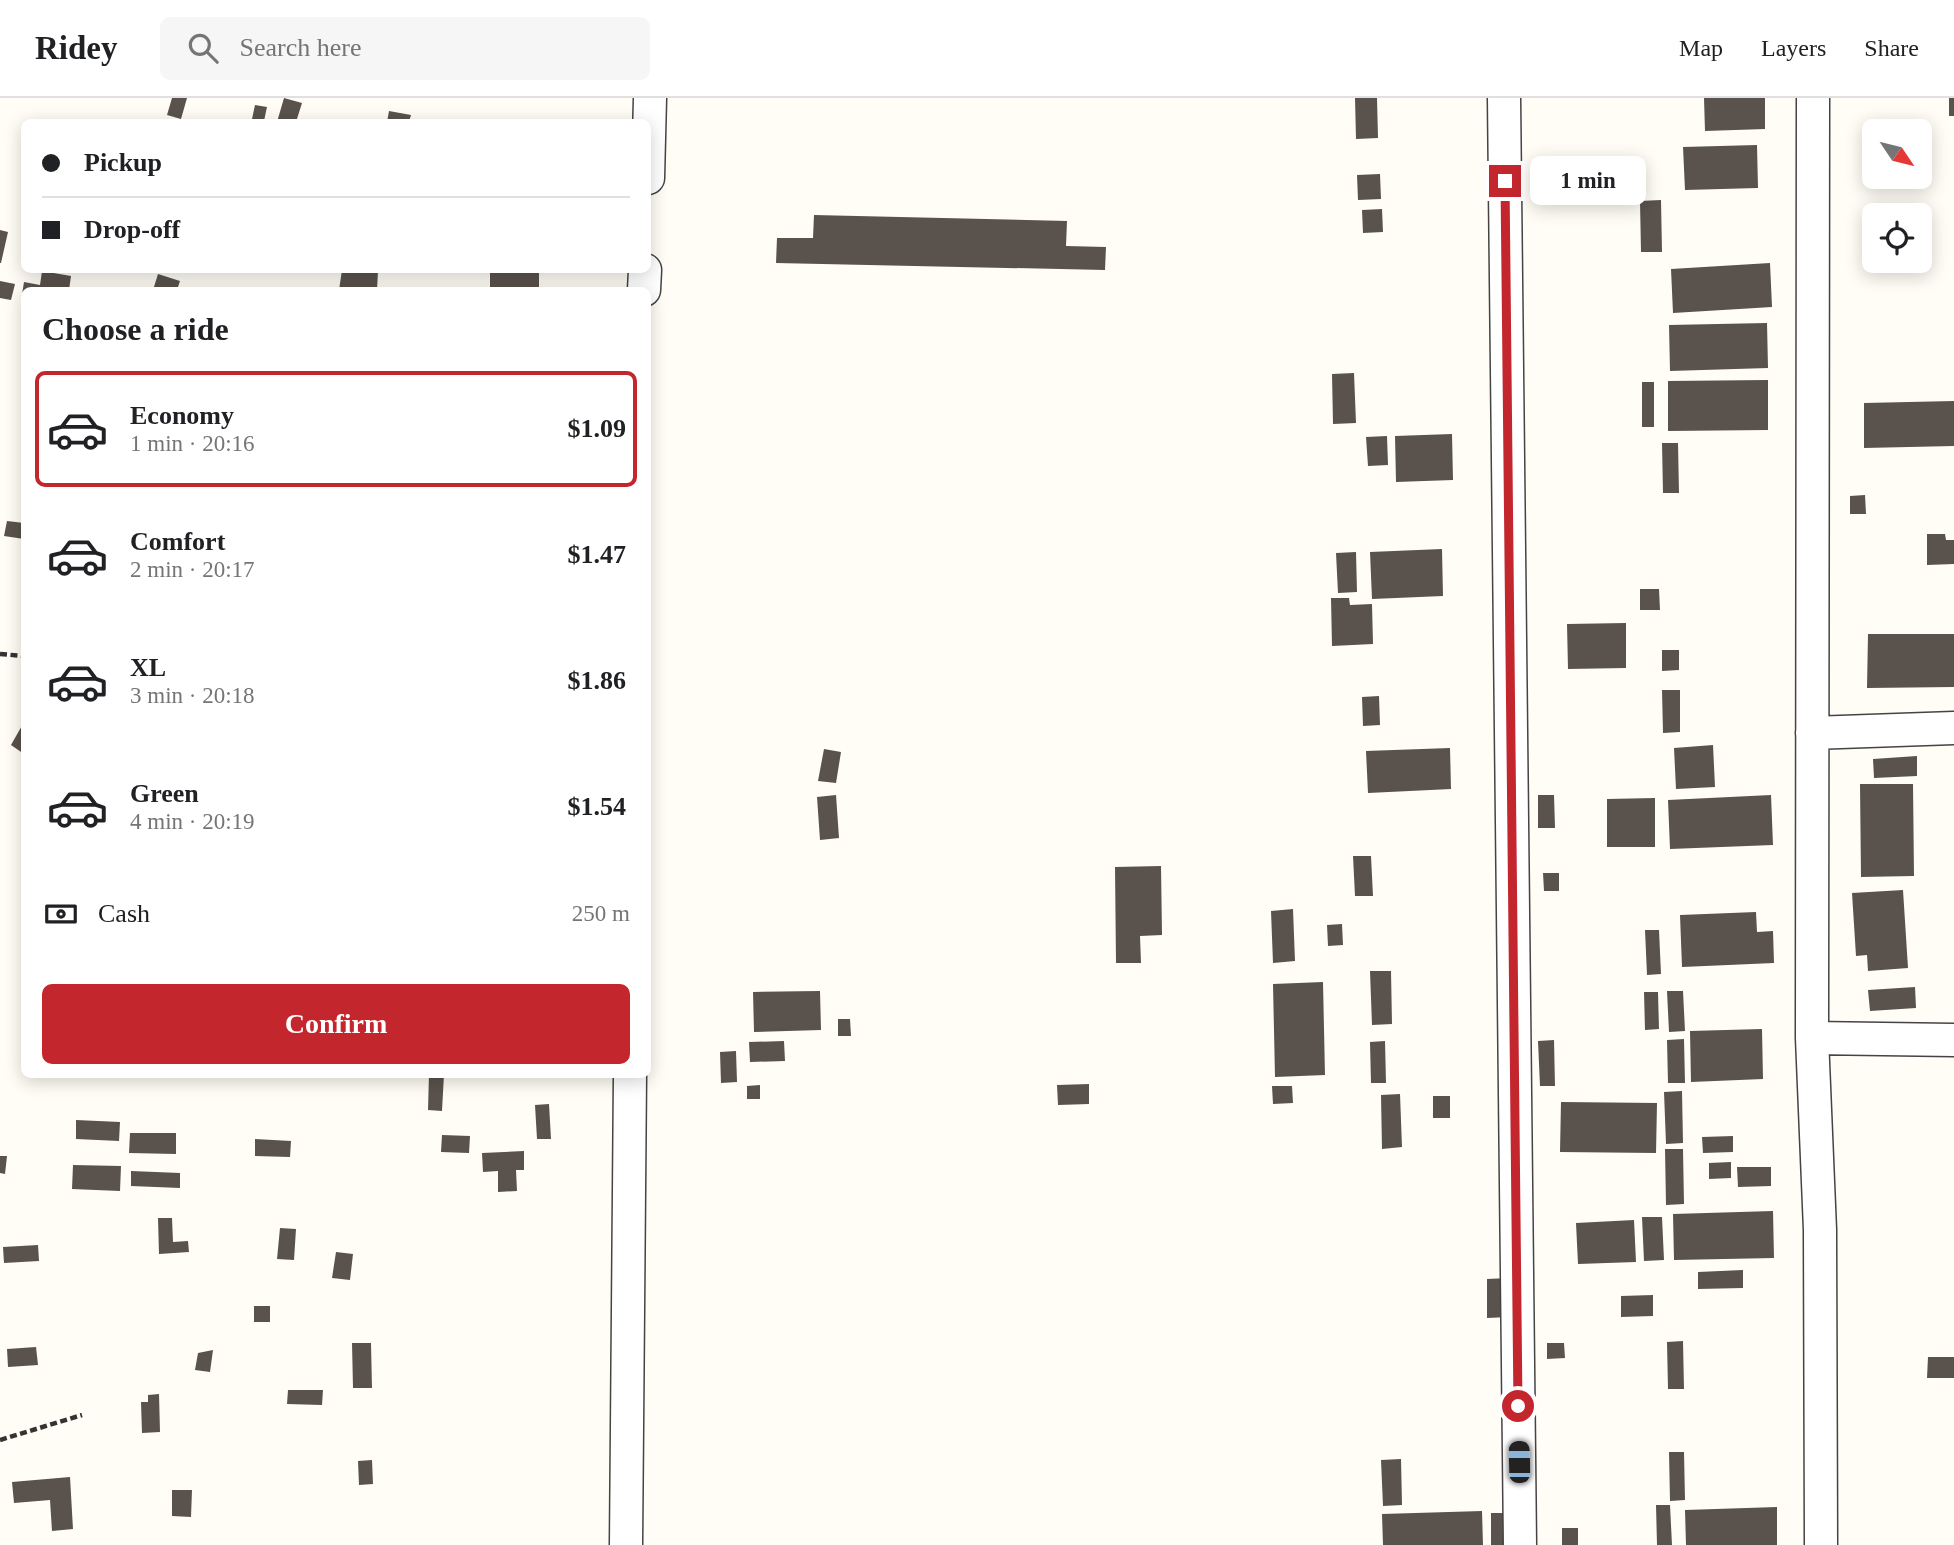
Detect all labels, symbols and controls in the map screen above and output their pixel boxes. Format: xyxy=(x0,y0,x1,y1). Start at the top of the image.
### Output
search box xyxy=(160,17,650,80)
icon: search xyxy=(184,29,222,67)
text: Ridey xyxy=(35,30,118,66)
text: Search here xyxy=(240,33,361,62)
text: Map xyxy=(1679,35,1723,61)
text: Layers xyxy=(1761,35,1826,61)
text: Share xyxy=(1864,35,1919,61)
north arrow xyxy=(1862,119,1932,189)
map controls xyxy=(1862,119,1932,273)
text: Pickup xyxy=(84,148,162,177)
callout: 1 min xyxy=(1530,156,1645,206)
route end xyxy=(1489,165,1521,197)
text: 1 min xyxy=(1560,168,1616,193)
button: locate xyxy=(1862,203,1932,273)
text: Drop-off xyxy=(84,215,180,244)
text: Choose a ride xyxy=(42,311,229,347)
icon: car xyxy=(46,398,109,461)
text: Economy xyxy=(130,401,234,430)
text: $1.09 xyxy=(568,414,626,443)
text: 1 min · 20:16 xyxy=(130,431,255,456)
icon: car xyxy=(46,524,109,587)
text: Comfort xyxy=(130,527,225,556)
text: $1.47 xyxy=(568,540,626,569)
text: 2 min · 20:17 xyxy=(130,557,255,582)
icon: car xyxy=(46,650,109,713)
text: XL xyxy=(130,653,166,682)
text: $1.86 xyxy=(568,666,626,695)
text: 3 min · 20:18 xyxy=(130,683,255,708)
icon: car xyxy=(46,776,109,839)
text: Green xyxy=(130,779,199,808)
text: $1.54 xyxy=(568,792,626,821)
text: 4 min · 20:19 xyxy=(130,809,255,834)
icon: cash xyxy=(42,895,80,933)
text: Cash xyxy=(98,899,150,928)
text: 250 m xyxy=(572,901,630,926)
button: Confirm xyxy=(42,984,630,1064)
route start xyxy=(1502,1390,1534,1422)
car xyxy=(1509,1441,1530,1483)

